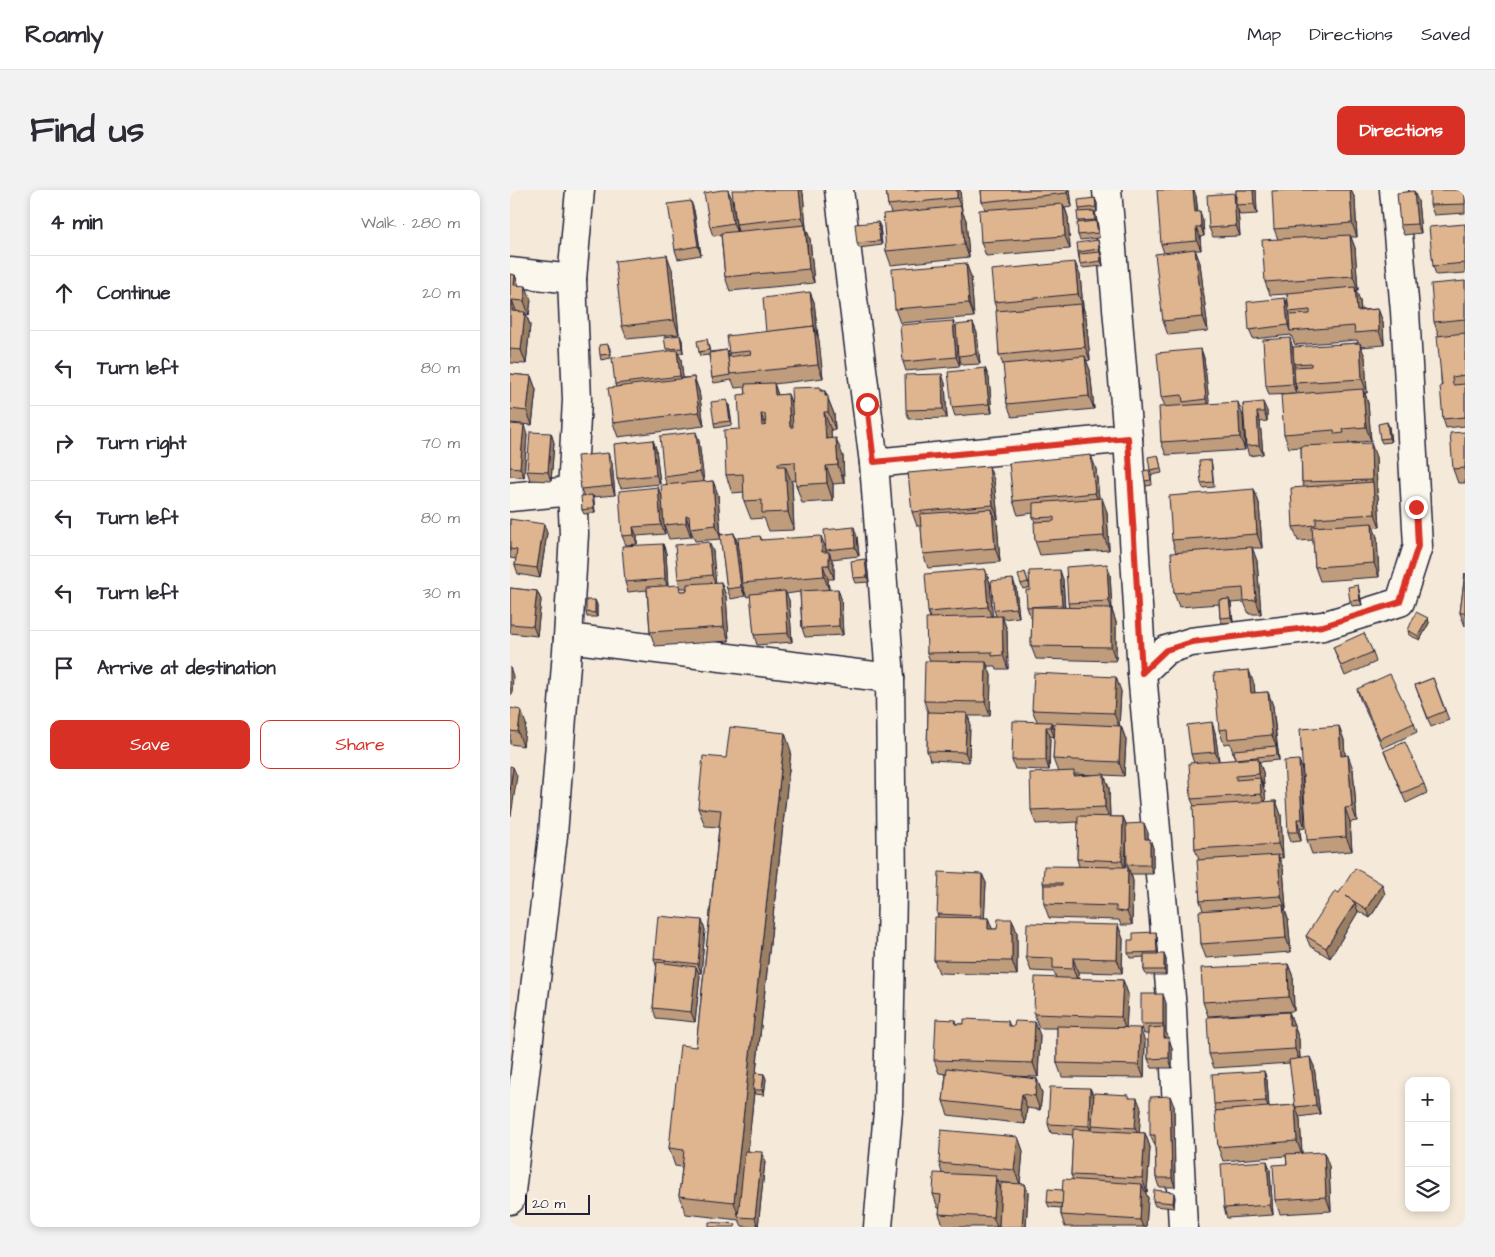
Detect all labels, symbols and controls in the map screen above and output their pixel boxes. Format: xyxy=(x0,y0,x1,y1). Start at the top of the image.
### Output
text: Roamly xyxy=(25,18,103,52)
text: Map xyxy=(1247,22,1281,47)
text: Directions xyxy=(1309,22,1393,47)
text: Saved xyxy=(1421,22,1470,47)
text: Find us xyxy=(30,106,144,155)
button: Directions xyxy=(1337,106,1465,155)
text: 4 min xyxy=(50,208,103,237)
text: Walk · 280 m xyxy=(361,212,460,234)
icon: ahead xyxy=(50,279,78,307)
text: Continue xyxy=(97,280,171,307)
text: 20 m xyxy=(422,282,460,304)
icon: left xyxy=(50,354,78,382)
text: Turn left xyxy=(97,355,178,382)
text: 80 m xyxy=(421,357,460,379)
route start xyxy=(856,393,879,416)
icon: right xyxy=(50,429,78,457)
text: Turn right xyxy=(97,430,186,457)
text: 70 m xyxy=(421,432,460,454)
route end xyxy=(1405,496,1428,519)
icon: left xyxy=(50,504,78,532)
text: Turn left xyxy=(97,505,178,532)
text: 80 m xyxy=(421,507,460,529)
icon: left xyxy=(50,579,78,607)
text: Turn left xyxy=(97,580,178,607)
text: 30 m xyxy=(423,582,460,604)
icon: arrive xyxy=(50,654,78,682)
text: Arrive at destination xyxy=(97,655,276,682)
button: Save xyxy=(50,720,250,769)
button: Share xyxy=(260,720,460,769)
map controls xyxy=(1405,1077,1450,1212)
button: + xyxy=(1405,1077,1450,1122)
button: − xyxy=(1405,1122,1450,1167)
button: layers xyxy=(1405,1167,1450,1212)
scale bar xyxy=(525,1192,590,1215)
text: 20 m xyxy=(532,1194,565,1214)

